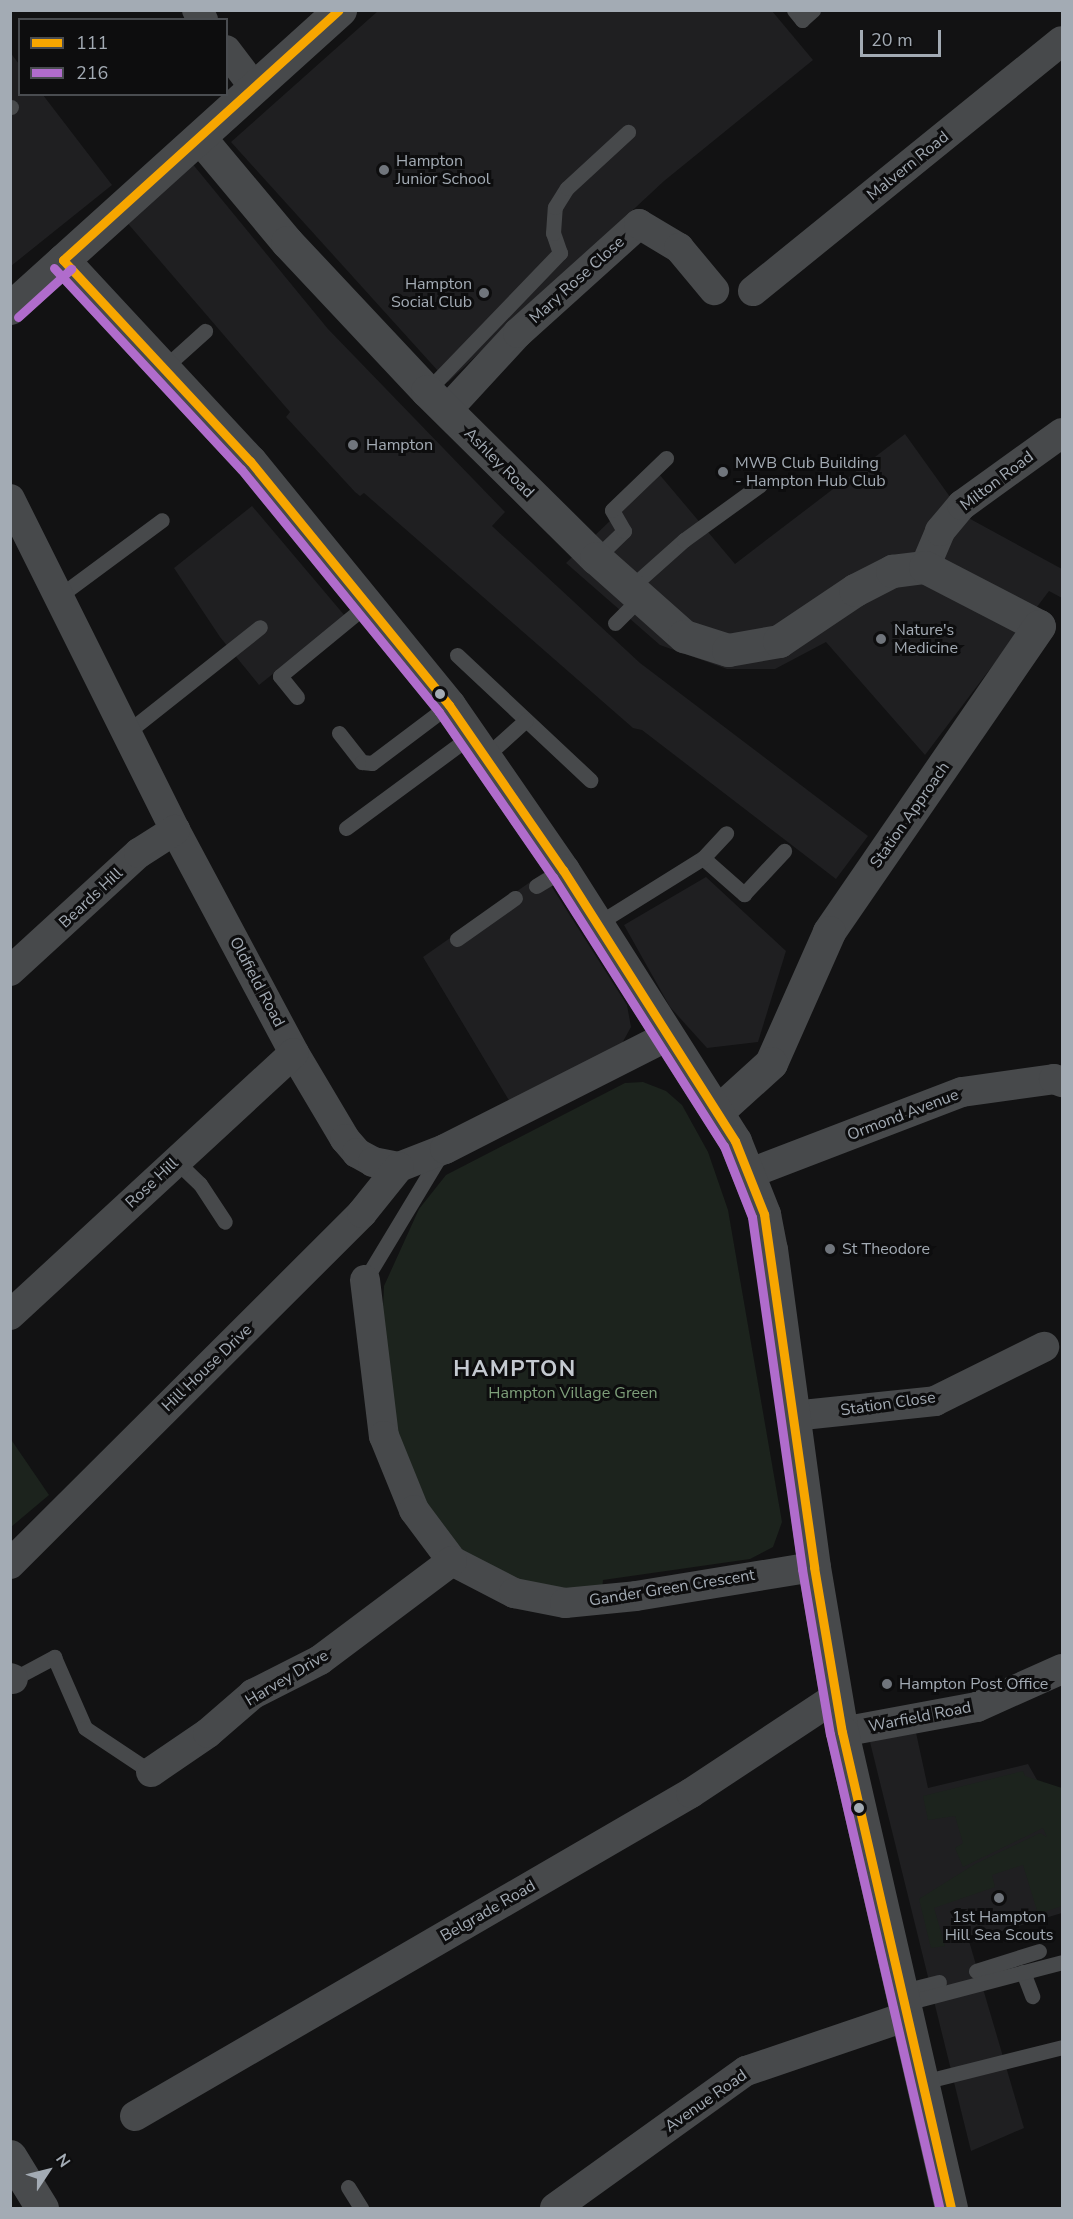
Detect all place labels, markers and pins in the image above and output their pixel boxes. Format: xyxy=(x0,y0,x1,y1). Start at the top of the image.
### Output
place label: Hampton Junior School xyxy=(396,151,491,189)
marker: Hampton Junior School xyxy=(377,163,391,177)
place label: Hampton Social Club xyxy=(391,274,472,312)
marker: Hampton Social Club xyxy=(477,286,491,300)
place label: Hampton xyxy=(366,435,433,455)
marker: Hampton xyxy=(344,436,362,454)
place label: MWB Club Building - Hampton Hub Club xyxy=(735,453,886,491)
marker: MWB Club Building - Hampton Hub Club xyxy=(716,465,730,479)
place label: Nature's Medicine xyxy=(894,620,958,658)
marker: Nature's Medicine xyxy=(872,630,890,648)
unlabelled marker xyxy=(434,688,446,700)
place label: St Theodore xyxy=(842,1239,930,1259)
marker: St Theodore xyxy=(823,1242,837,1256)
place label: Hampton Post Office xyxy=(899,1674,1048,1694)
marker: Hampton Post Office xyxy=(880,1677,894,1691)
unlabelled marker xyxy=(853,1802,865,1814)
marker: 1st Hampton Hill Sea Scouts xyxy=(992,1891,1006,1905)
place label: 1st Hampton Hill Sea Scouts xyxy=(945,1907,1053,1945)

